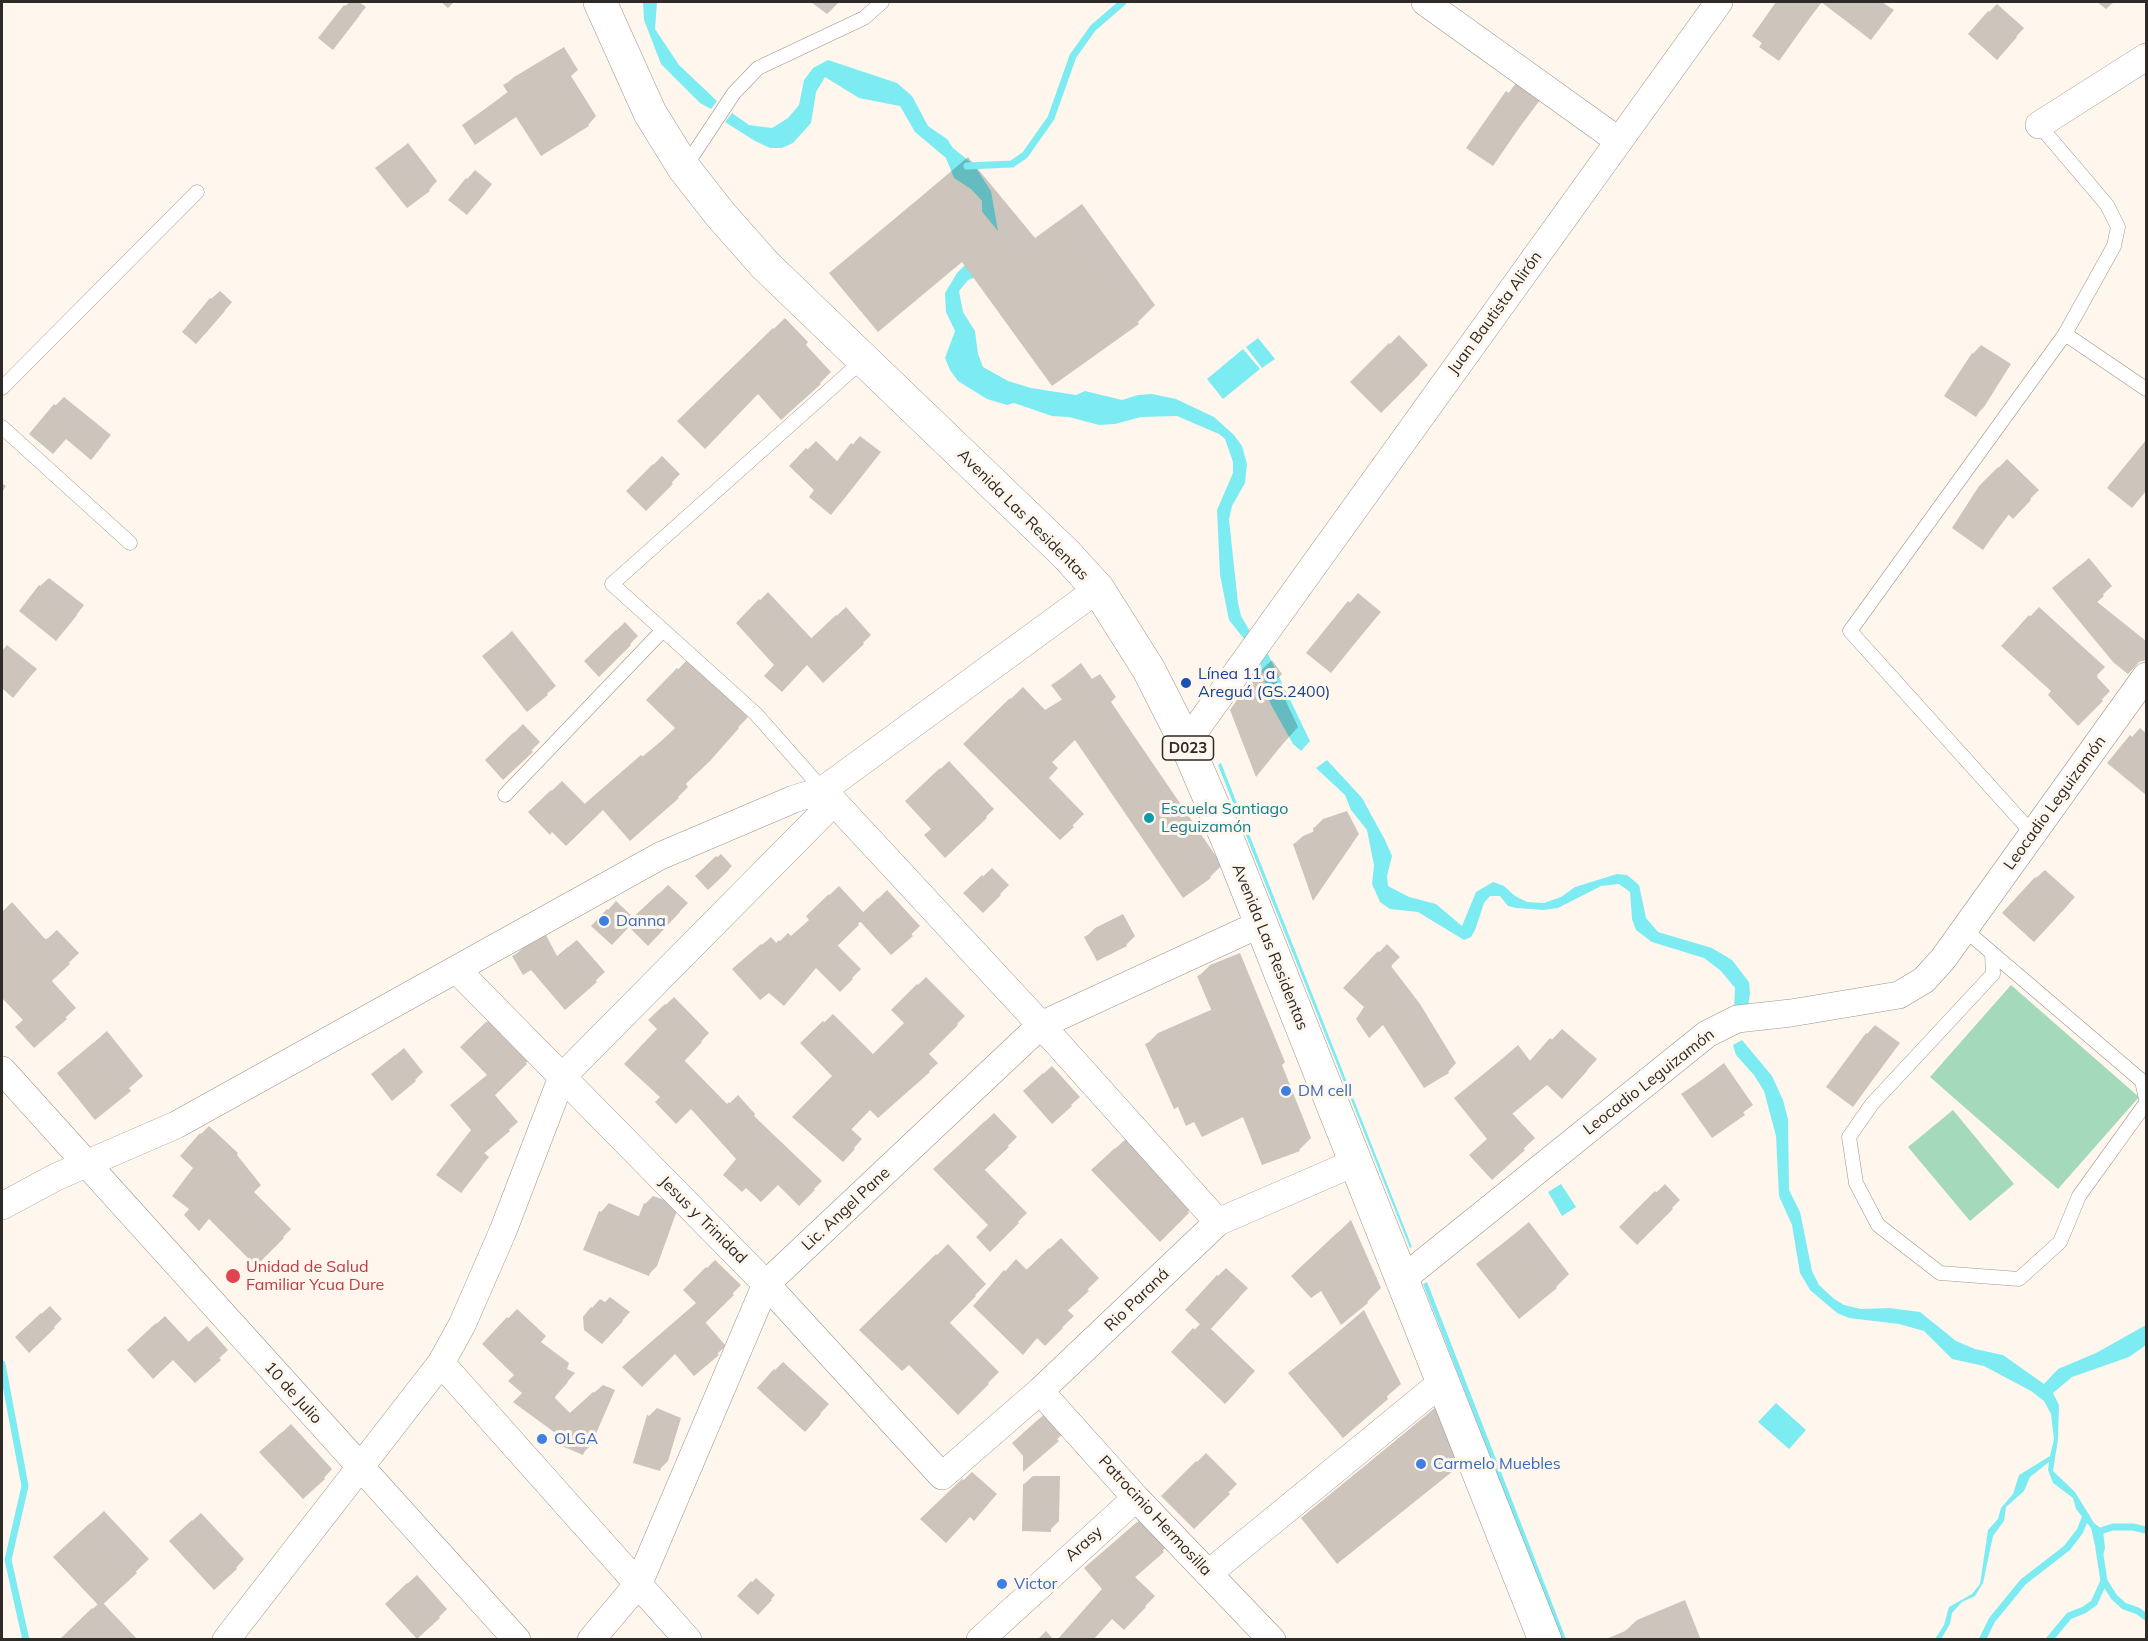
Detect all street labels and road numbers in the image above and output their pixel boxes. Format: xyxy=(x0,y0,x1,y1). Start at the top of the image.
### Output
street label: Juan Bautista Alirón xyxy=(1444,248,1546,378)
street label: Avenida Las Residentas xyxy=(953,445,1093,585)
street label: Leocadio Leguizamón xyxy=(2000,732,2110,874)
road number: D023 xyxy=(1162,736,1214,760)
street label: Avenida Las Residentas xyxy=(1228,861,1312,1033)
street label: Leocadio Leguizamón xyxy=(1580,1025,1718,1139)
street label: Lic. Angel Pane xyxy=(798,1163,894,1255)
street label: Jesus y Trinidad xyxy=(655,1172,751,1268)
street label: Rio Paraná xyxy=(1101,1265,1173,1335)
street label: 10 de Julio xyxy=(260,1358,326,1428)
street label: Patrocinio Hermosilla xyxy=(1094,1452,1216,1580)
street label: Arasy xyxy=(1061,1522,1107,1566)

